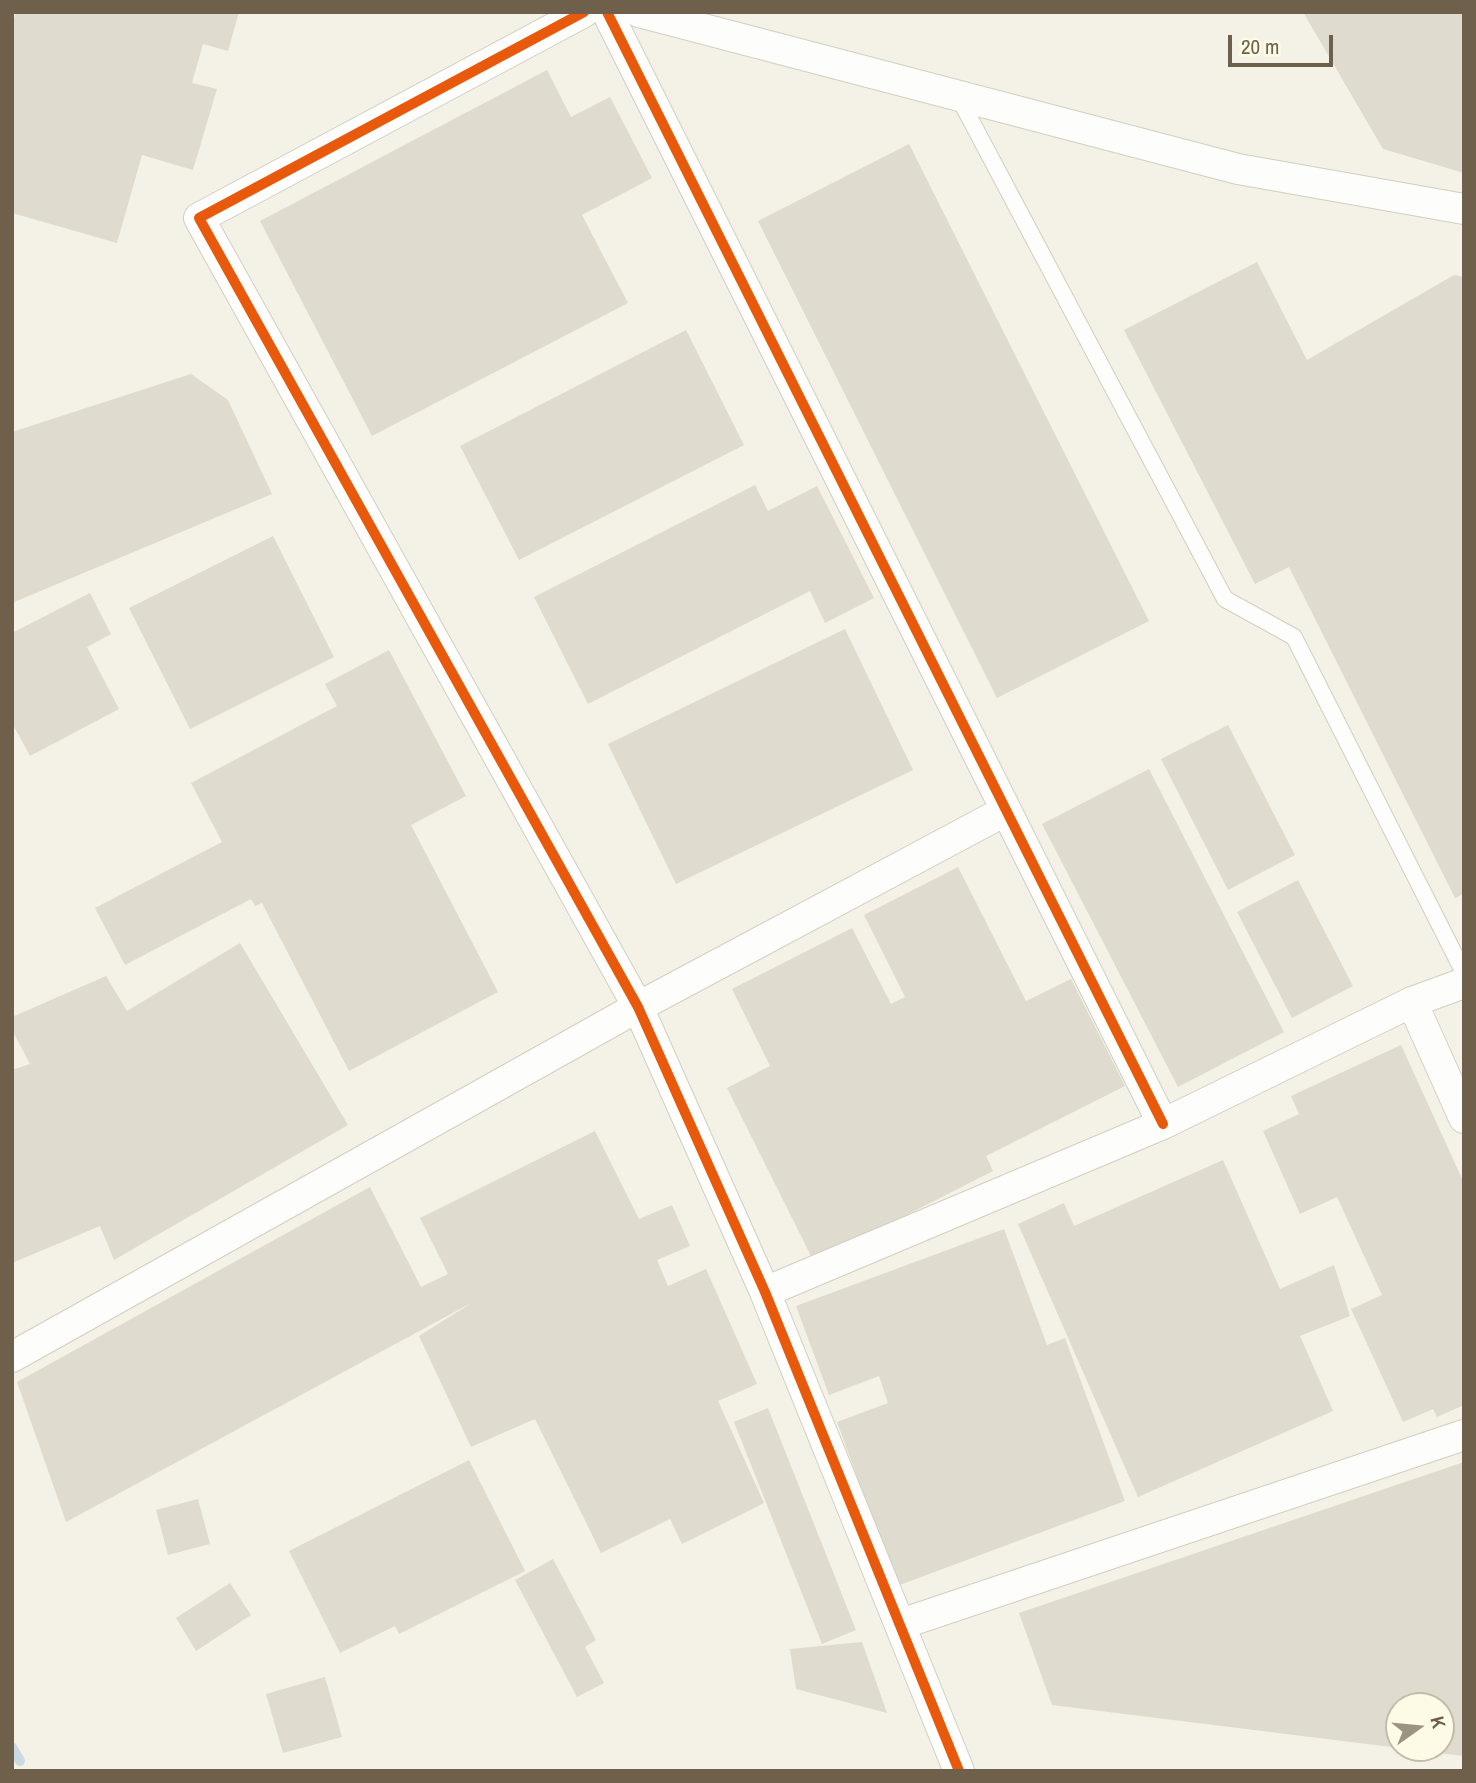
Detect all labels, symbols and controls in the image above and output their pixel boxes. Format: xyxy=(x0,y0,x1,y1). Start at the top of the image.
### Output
scale bar xyxy=(1231,21,1336,65)
text: 20 m xyxy=(1241,32,1279,61)
north arrow xyxy=(1385,1692,1455,1762)
text: K xyxy=(1424,1713,1452,1731)

